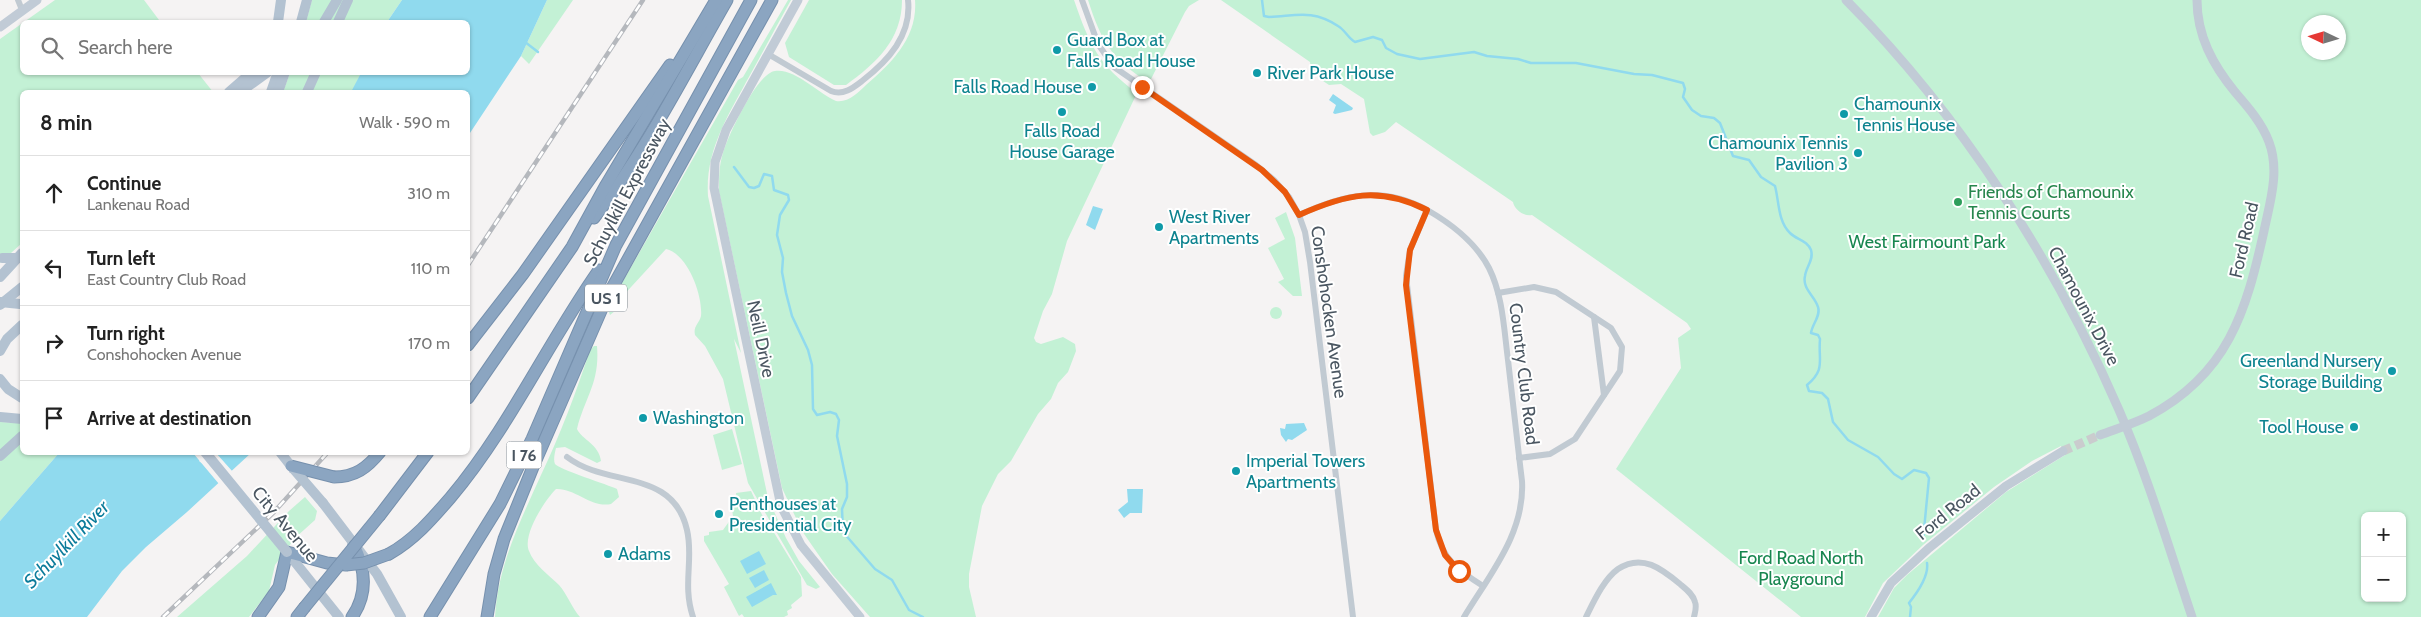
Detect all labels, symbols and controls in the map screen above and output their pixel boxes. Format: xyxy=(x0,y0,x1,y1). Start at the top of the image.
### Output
north arrow xyxy=(2301,15,2346,60)
search box xyxy=(20,20,470,75)
place label: Guard Box at Falls Road House xyxy=(1067,29,1196,72)
icon: search xyxy=(38,34,66,62)
text: Search here xyxy=(78,36,172,59)
marker: Guard Box at Falls Road House xyxy=(1051,44,1063,56)
place label: River Park House xyxy=(1267,62,1394,84)
marker: River Park House xyxy=(1251,67,1263,79)
place label: Falls Road House xyxy=(953,76,1082,98)
route end xyxy=(1131,76,1154,99)
marker: Falls Road House xyxy=(1086,81,1098,93)
place label: Chamounix Tennis House xyxy=(1854,93,1955,136)
marker: Falls Road House Garage xyxy=(1056,106,1068,118)
marker: Chamounix Tennis House xyxy=(1838,108,1850,120)
text: 8 min xyxy=(40,110,92,135)
text: Walk · 590 m xyxy=(359,113,450,132)
street label: Schuylkill Expressway xyxy=(579,114,675,270)
place label: Falls Road House Garage xyxy=(1009,120,1115,163)
place label: Chamounix Tennis Pavilion 3 xyxy=(1708,132,1848,175)
marker: Chamounix Tennis Pavilion 3 xyxy=(1852,147,1864,159)
text: Continue xyxy=(87,172,161,195)
icon: ahead xyxy=(40,179,68,207)
place label: Friends of Chamounix Tennis Courts xyxy=(1968,181,2134,224)
text: 310 m xyxy=(407,184,450,203)
text: Lankenau Road xyxy=(87,195,190,214)
marker: Friends of Chamounix Tennis Courts xyxy=(1952,196,1964,208)
street label: Ford Road xyxy=(2225,200,2263,280)
place label: West River Apartments xyxy=(1169,206,1259,249)
marker: West River Apartments xyxy=(1153,221,1165,233)
street label: Conshohocken Avenue xyxy=(1306,224,1352,400)
park label: West Fairmount Park xyxy=(1848,231,2007,253)
street label: Chamounix Drive xyxy=(2043,243,2125,369)
text: Turn left xyxy=(87,247,155,270)
icon: left xyxy=(40,254,68,282)
text: 110 m xyxy=(411,259,450,278)
text: East Country Club Road xyxy=(87,270,246,289)
road number: US 1 xyxy=(585,284,627,312)
street label: Neill Drive xyxy=(742,298,780,380)
street label: Country Club Road xyxy=(1504,302,1544,446)
text: Turn right xyxy=(87,322,165,345)
icon: right xyxy=(40,329,68,357)
text: 170 m xyxy=(408,334,450,353)
text: Conshohocken Avenue xyxy=(87,345,242,364)
place label: Greenland Nursery Storage Building xyxy=(2240,350,2383,393)
marker: Greenland Nursery Storage Building xyxy=(2386,365,2398,377)
icon: arrive xyxy=(40,404,68,432)
text: Arrive at destination xyxy=(87,407,251,430)
place label: Washington xyxy=(653,407,744,429)
marker: Washington xyxy=(637,412,649,424)
place label: Tool House xyxy=(2259,416,2344,438)
marker: Tool House xyxy=(2348,421,2360,433)
road number: I 76 xyxy=(506,442,542,468)
place label: Imperial Towers Apartments xyxy=(1246,450,1365,493)
marker: Imperial Towers Apartments xyxy=(1230,465,1242,477)
street label: Ford Road xyxy=(1911,479,1985,545)
street label: City Avenue xyxy=(247,482,323,566)
place label: Penthouses at Presidential City xyxy=(729,493,852,536)
water label: Schuylkill River xyxy=(19,495,115,593)
marker: Penthouses at Presidential City xyxy=(713,508,725,520)
map controls xyxy=(2361,512,2406,602)
button: + xyxy=(2361,512,2406,557)
place label: Adams xyxy=(618,543,671,565)
park label: Ford Road North Playground xyxy=(1739,547,1863,590)
marker: Adams xyxy=(602,548,614,560)
button: − xyxy=(2361,557,2406,602)
route start xyxy=(1448,560,1471,583)

